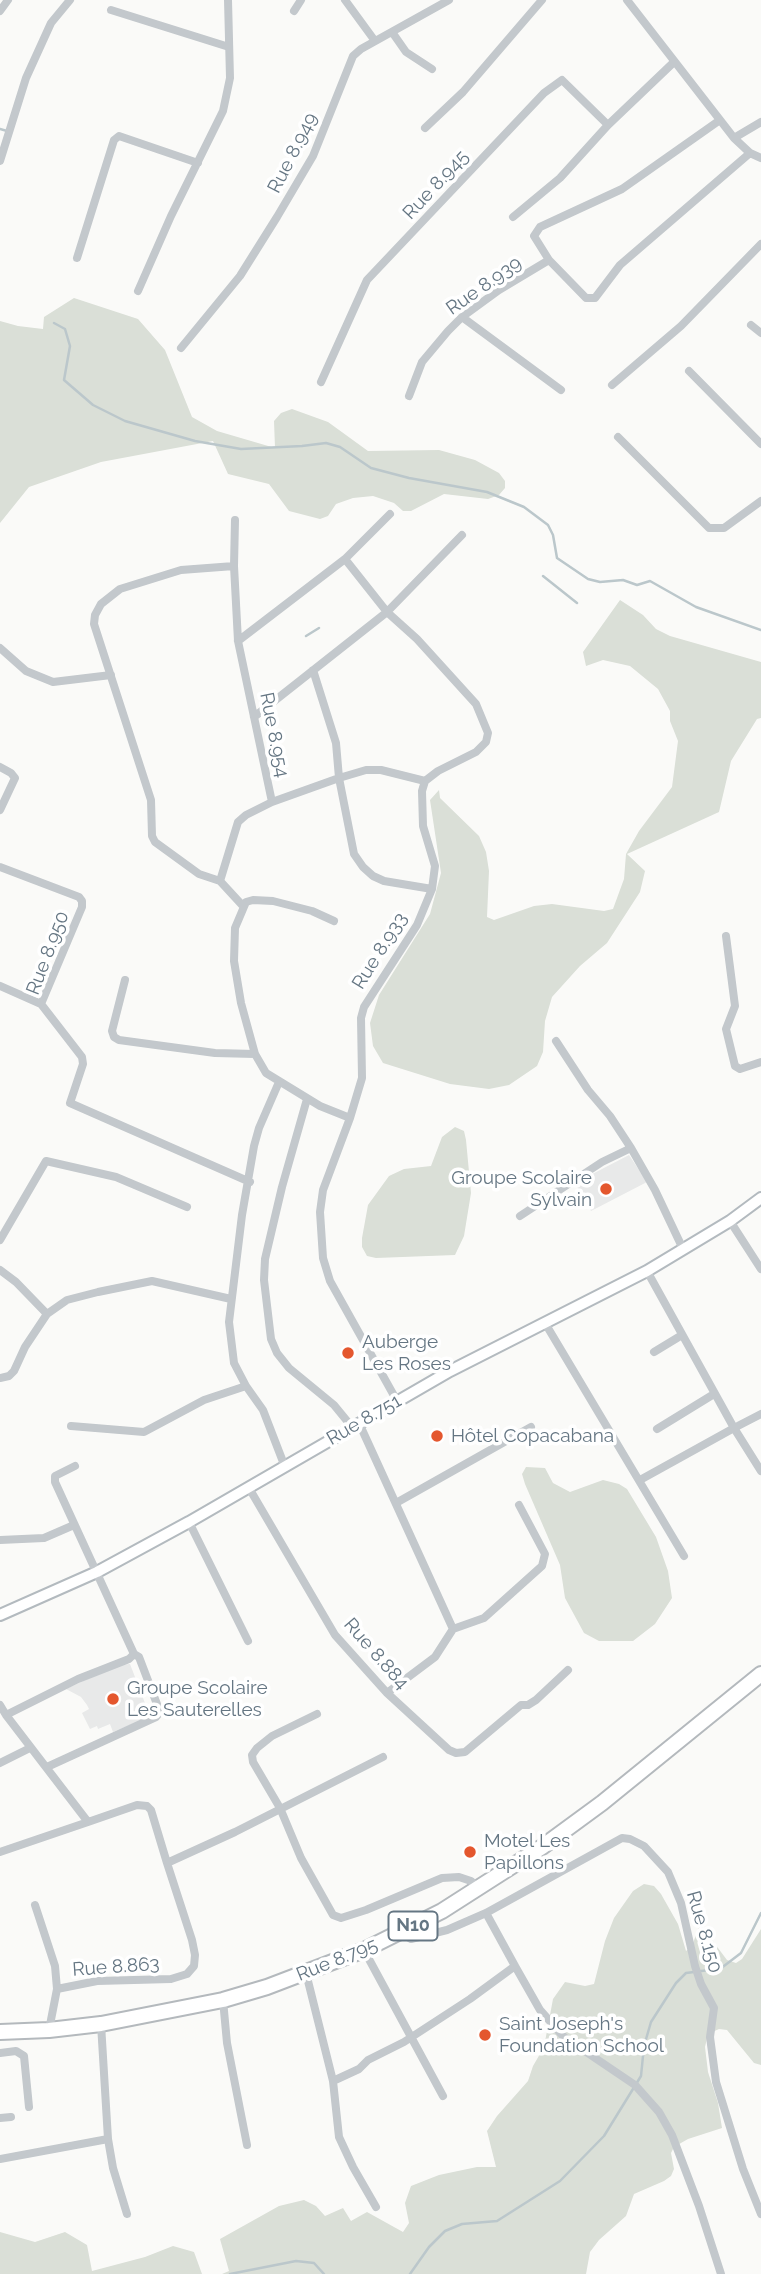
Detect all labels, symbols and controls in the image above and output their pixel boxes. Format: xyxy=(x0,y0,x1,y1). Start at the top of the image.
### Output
street label: Rue 8.949 xyxy=(263,109,323,197)
street label: Rue 8.945 xyxy=(398,146,474,224)
street label: Rue 8.939 xyxy=(442,252,526,320)
street label: Rue 8.954 xyxy=(255,690,293,780)
street label: Rue 8.950 xyxy=(22,908,74,998)
street label: Rue 8.933 xyxy=(348,909,412,993)
place label: Groupe Scolaire Sylvain xyxy=(451,1167,592,1211)
marker: Groupe Scolaire Sylvain xyxy=(598,1181,614,1197)
place label: Auberge Les Roses xyxy=(362,1331,451,1375)
marker: Auberge Les Roses xyxy=(340,1345,356,1361)
street label: Rue 8.751 xyxy=(323,1390,405,1450)
place label: Hôtel Copacabana xyxy=(451,1425,614,1447)
marker: Hôtel Copacabana xyxy=(429,1428,445,1444)
street label: Rue 8.884 xyxy=(339,1614,413,1694)
place label: Groupe Scolaire Les Sauterelles xyxy=(127,1677,268,1721)
marker: Groupe Scolaire Les Sauterelles xyxy=(105,1691,121,1707)
place label: Motel Les Papillons xyxy=(484,1830,570,1874)
marker: Motel Les Papillons xyxy=(462,1844,478,1860)
street label: Rue 8.150 xyxy=(681,1888,727,1976)
road number: N10 xyxy=(388,1912,438,1940)
street label: Rue 8.795 xyxy=(293,1933,381,1987)
street label: Rue 8.863 xyxy=(72,1953,160,1981)
place label: Saint Joseph's Foundation School xyxy=(499,2013,664,2057)
marker: Saint Joseph's Foundation School xyxy=(477,2027,493,2043)

